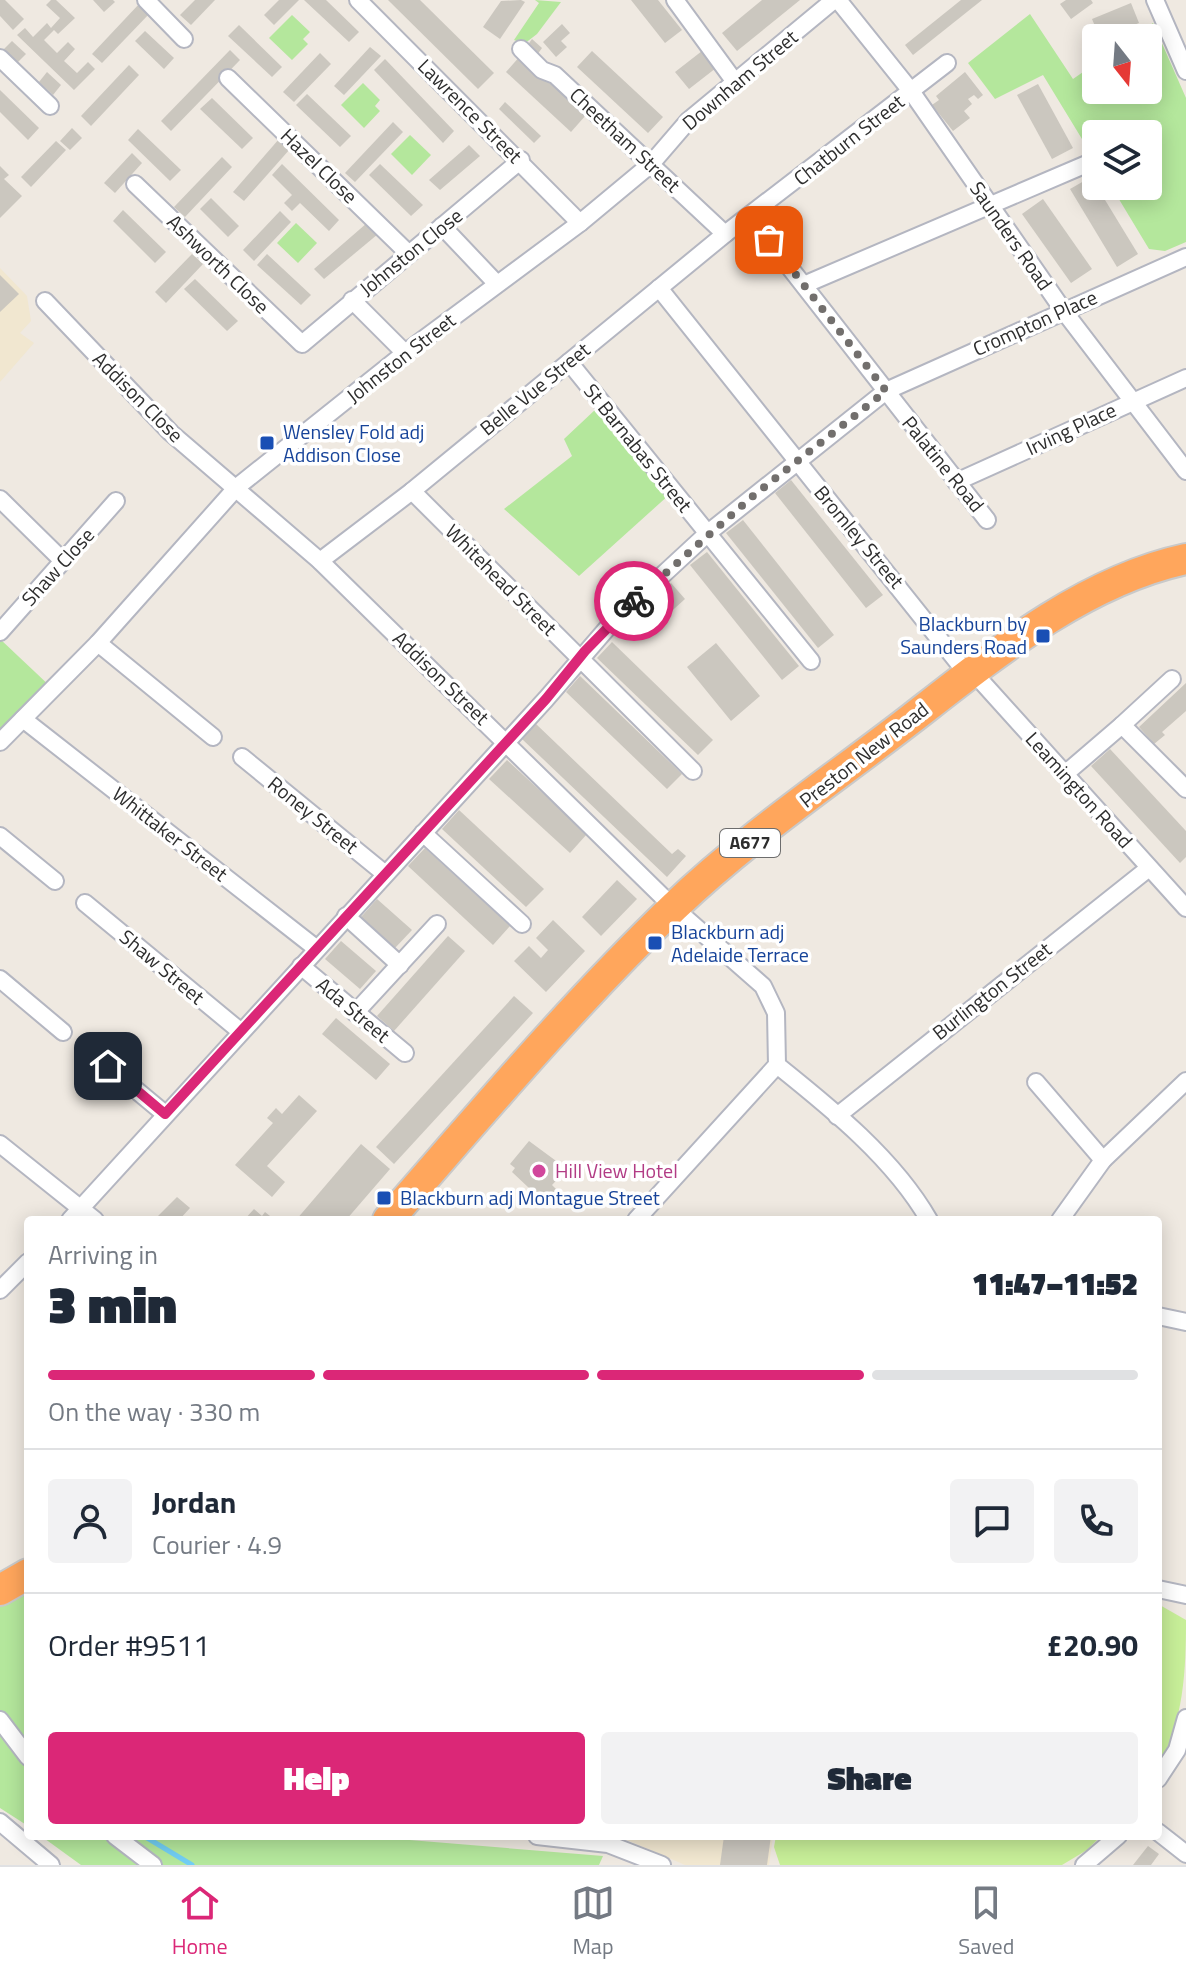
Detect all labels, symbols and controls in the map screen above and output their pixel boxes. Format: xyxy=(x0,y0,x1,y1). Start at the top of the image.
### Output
street label: Downham Street xyxy=(675,22,804,137)
north arrow xyxy=(1082,24,1162,104)
map controls xyxy=(1082,24,1162,200)
street label: Lawrence Street xyxy=(411,51,530,170)
street label: Cheetham Street xyxy=(563,80,688,199)
street label: Chatburn Street xyxy=(787,86,911,193)
button: layers xyxy=(1082,120,1162,200)
street label: Hazel Close xyxy=(274,121,365,211)
street label: Saunders Road xyxy=(962,175,1060,297)
street label: Johnston Close xyxy=(352,200,469,303)
pin xyxy=(735,206,803,274)
street label: Ashworth Close xyxy=(160,207,277,321)
icon: bag xyxy=(747,218,791,262)
street label: Crompton Place xyxy=(968,281,1102,364)
street label: Johnston Street xyxy=(339,305,462,410)
street label: Belle Vue Street xyxy=(473,334,597,443)
street label: Addison Close xyxy=(86,344,191,449)
street label: St Barnabas Street xyxy=(577,377,700,519)
street label: Irving Place xyxy=(1021,394,1121,463)
street label: Palatine Road xyxy=(895,409,992,519)
place label: Wensley Fold adj Addison Close xyxy=(283,416,424,470)
marker: Wensley Fold adj Addison Close xyxy=(258,434,276,452)
street label: Bromley Street xyxy=(807,478,912,595)
street label: Whitehead Street xyxy=(438,517,564,643)
street label: Shaw Close xyxy=(14,520,102,613)
courier xyxy=(594,561,674,641)
icon: bike xyxy=(612,579,656,623)
place label: Blackburn by Saunders Road xyxy=(900,608,1027,662)
street label: Addison Street xyxy=(386,623,497,732)
marker: Blackburn by Saunders Road xyxy=(1034,627,1052,645)
street label: Preston New Road xyxy=(792,694,935,815)
street label: Leamington Road xyxy=(1018,724,1140,855)
street label: Roney Street xyxy=(261,768,365,861)
street label: Whittaker Street xyxy=(106,779,235,889)
road number: A677 xyxy=(720,829,780,857)
place label: Blackburn adj Adelaide Terrace xyxy=(671,916,809,970)
street label: Shaw Street xyxy=(113,922,212,1012)
marker: Blackburn adj Adelaide Terrace xyxy=(646,934,664,952)
street label: Burlington Street xyxy=(925,934,1058,1047)
street label: Ada Street xyxy=(310,969,397,1050)
pin xyxy=(74,1032,142,1100)
icon: home xyxy=(86,1044,130,1088)
place label: Hill View Hotel xyxy=(555,1155,678,1186)
marker: Hill View Hotel xyxy=(530,1162,548,1180)
place label: Blackburn adj Montague Street xyxy=(400,1182,660,1213)
marker: Blackburn adj Montague Street xyxy=(375,1189,393,1207)
text: Arriving in xyxy=(48,1235,158,1274)
text: 11:47–11:52 xyxy=(972,1261,1138,1307)
text: 3 min xyxy=(48,1264,177,1343)
text: On the way · 330 m xyxy=(48,1392,260,1431)
button: person xyxy=(48,1479,132,1563)
text: Jordan xyxy=(152,1479,236,1525)
button: chat xyxy=(950,1479,1034,1563)
button: phone xyxy=(1054,1479,1138,1563)
text: Courier · 4.9 xyxy=(152,1525,282,1564)
text: Order #9511 xyxy=(48,1622,210,1668)
text: £20.90 xyxy=(1046,1622,1138,1668)
button: Help xyxy=(48,1732,585,1824)
button: Share xyxy=(601,1732,1138,1824)
tab: Home xyxy=(172,1881,228,1963)
tab: Map xyxy=(571,1881,615,1963)
tab: Saved xyxy=(958,1881,1014,1963)

